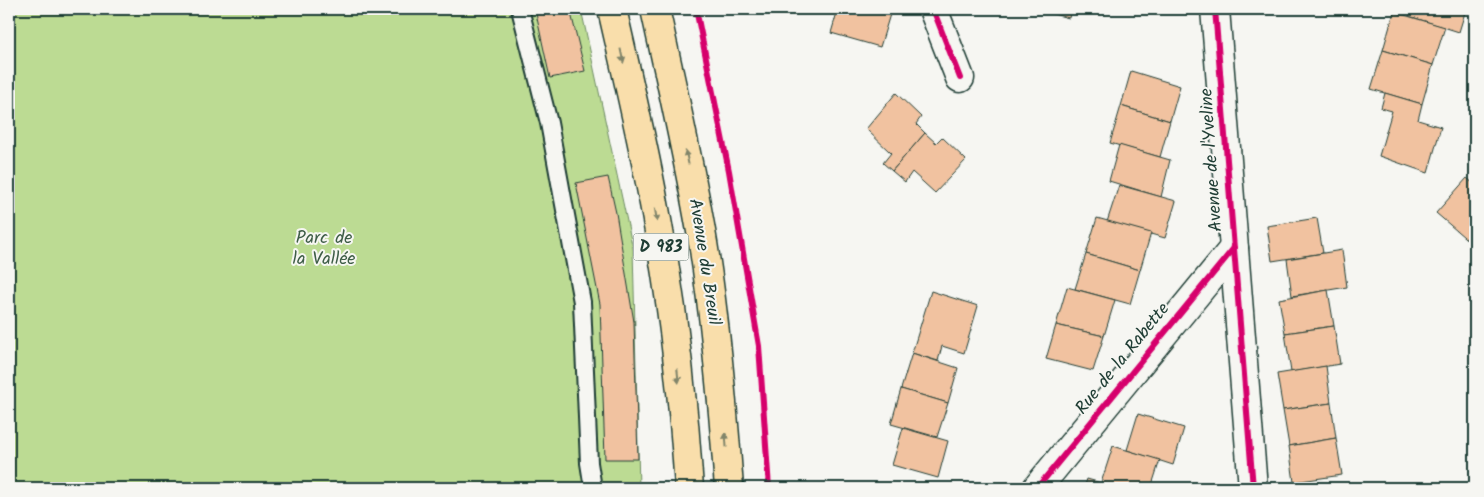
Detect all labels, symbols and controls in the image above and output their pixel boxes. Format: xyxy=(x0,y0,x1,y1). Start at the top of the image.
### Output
one-way arrow xyxy=(618,49,626,64)
street label: Avenue de l'Yveline xyxy=(1193,87,1231,233)
one-way arrow xyxy=(683,149,691,165)
street label: Avenue du Breuil xyxy=(680,197,728,328)
one-way arrow xyxy=(652,208,660,224)
park label: Parc de la Vallée xyxy=(293,224,355,274)
road number: D 983 xyxy=(634,233,688,260)
street label: Rue de la Rabette xyxy=(1068,296,1178,422)
one-way arrow xyxy=(674,369,682,385)
one-way arrow xyxy=(721,431,729,447)

